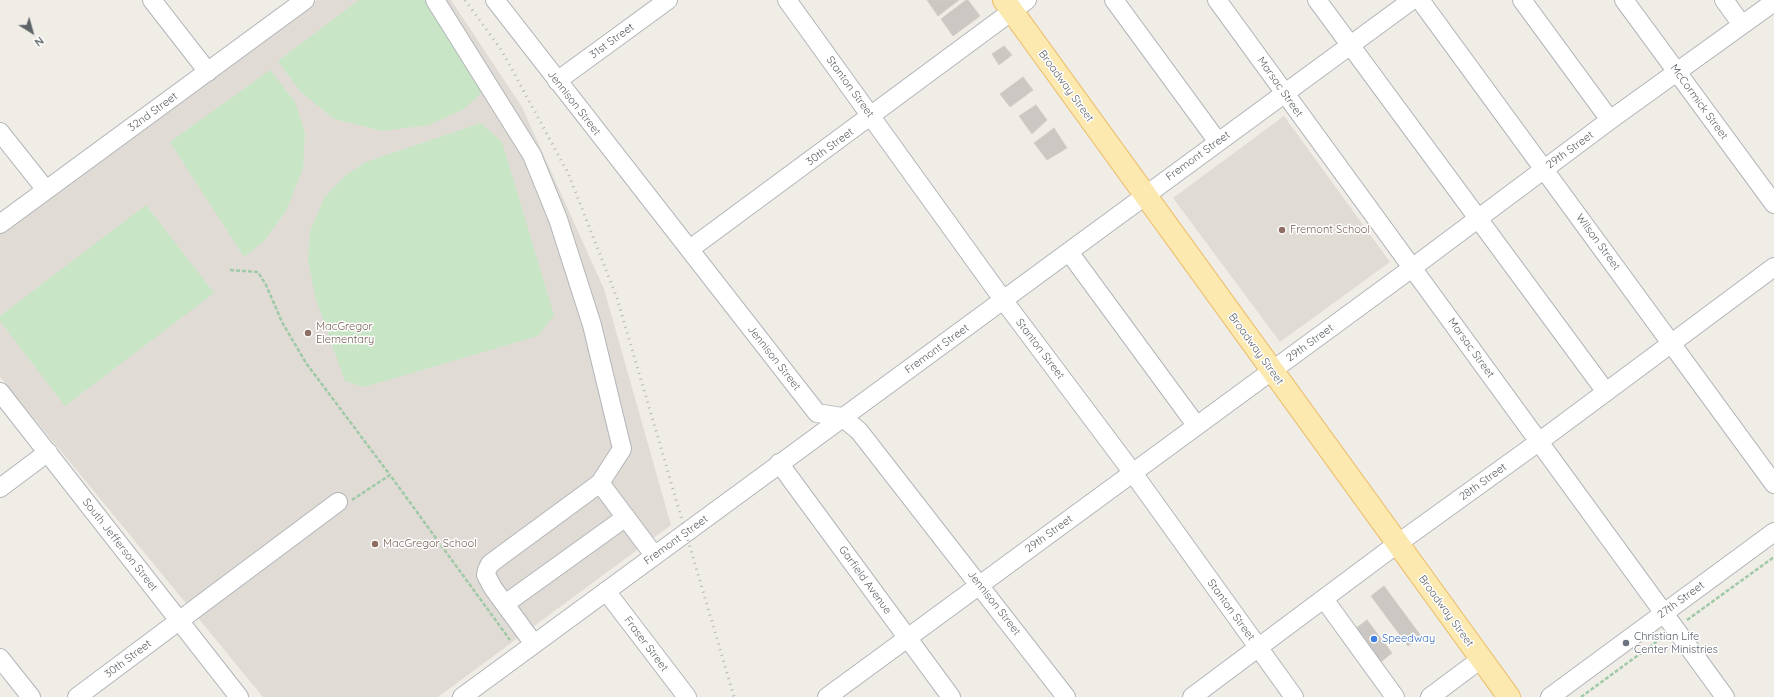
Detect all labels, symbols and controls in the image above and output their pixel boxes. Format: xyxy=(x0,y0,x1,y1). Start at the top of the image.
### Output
north arrow xyxy=(12,12,52,52)
street label: 31st Street xyxy=(587,20,637,62)
text: N xyxy=(32,34,47,50)
street label: Broadway Street xyxy=(1036,48,1096,124)
street label: Stanton Street xyxy=(823,54,877,120)
street label: Marsac Street xyxy=(1254,54,1306,120)
street label: McCormick Street xyxy=(1667,62,1731,142)
street label: Jennison Street xyxy=(545,68,603,138)
street label: 32nd Street xyxy=(126,90,180,134)
street label: 30th Street xyxy=(804,125,856,169)
street label: Fremont Street xyxy=(1163,128,1233,184)
street label: 29th Street xyxy=(1544,128,1596,172)
street label: Wilson Street xyxy=(1573,211,1623,273)
place label: Fremont School xyxy=(1290,223,1370,237)
marker: Fremont School xyxy=(1277,225,1287,235)
street label: Broadway Street xyxy=(1226,311,1286,387)
street label: Stanton Street xyxy=(1013,316,1067,382)
street label: Marsac Street xyxy=(1445,316,1497,380)
place label: MacGregor Elementary xyxy=(316,320,374,346)
street label: Fremont Street xyxy=(902,321,972,377)
street label: 29th Street xyxy=(1284,321,1336,365)
street label: Jennison Street xyxy=(745,323,803,393)
marker: MacGregor Elementary xyxy=(303,328,313,338)
street label: 28th Street xyxy=(1457,460,1509,504)
street label: South Jefferson Street xyxy=(80,496,160,594)
street label: Fremont Street xyxy=(641,512,711,568)
street label: 29th Street xyxy=(1023,512,1075,556)
place label: MacGregor School xyxy=(383,537,477,551)
marker: MacGregor School xyxy=(370,539,380,549)
street label: Garfield Avenue xyxy=(836,543,894,617)
street label: Jennison Street xyxy=(965,568,1023,638)
street label: Broadway Street xyxy=(1416,573,1476,649)
street label: Stanton Street xyxy=(1204,577,1258,643)
street label: 27th Street xyxy=(1655,579,1707,621)
street label: Fraser Street xyxy=(621,614,671,674)
place label: Christian Life Center Ministries xyxy=(1634,630,1718,656)
place label: Speedway xyxy=(1382,632,1435,646)
marker: Speedway xyxy=(1369,634,1379,644)
street label: 30th Street xyxy=(102,637,154,681)
marker: Christian Life Center Ministries xyxy=(1621,638,1631,648)

